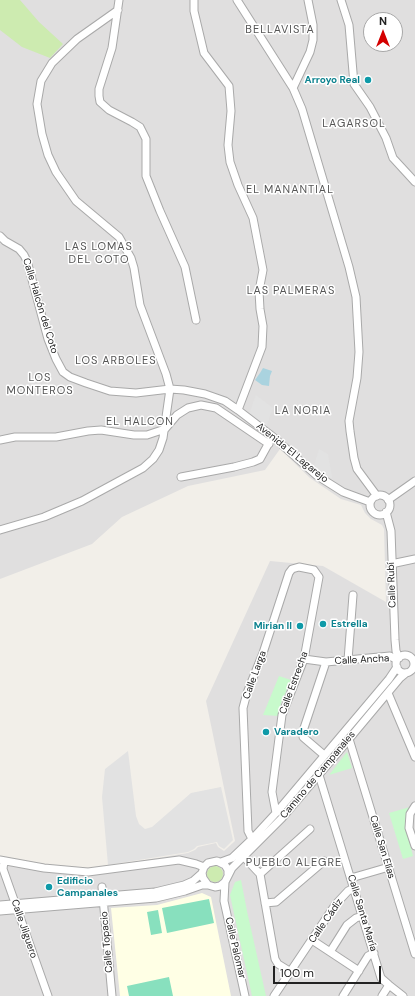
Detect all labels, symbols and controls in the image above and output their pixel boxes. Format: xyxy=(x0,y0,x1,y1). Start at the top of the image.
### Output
north arrow xyxy=(363,12,403,52)
text: N xyxy=(379,14,387,28)
district label: BELLAVISTA xyxy=(245,23,315,37)
place label: Arroyo Real xyxy=(305,74,360,86)
marker: Arroyo Real xyxy=(363,75,373,85)
district label: LAGARSOL xyxy=(322,117,386,131)
district label: EL MANANTIAL xyxy=(246,183,334,197)
district label: LAS LOMAS DEL COTO xyxy=(65,240,133,266)
street label: Calle Halcón del Coto xyxy=(20,257,60,355)
district label: LAS PALMERAS xyxy=(247,284,335,298)
district label: LOS ARBOLES xyxy=(75,354,157,368)
district label: LOS MONTEROS xyxy=(6,371,74,397)
district label: LA NORIA xyxy=(275,404,331,418)
district label: EL HALCON xyxy=(106,415,174,429)
street label: Avenida El Lagarejo xyxy=(254,420,330,486)
street label: Calle Rubí xyxy=(385,562,399,608)
place label: Estrella xyxy=(331,618,368,630)
marker: Estrella xyxy=(318,619,328,629)
place label: Mirian II xyxy=(254,620,292,632)
marker: Mirian II xyxy=(295,621,305,631)
street label: Calle Larga xyxy=(241,649,269,701)
street label: Calle Estrecha xyxy=(277,650,311,716)
street label: Calle Ancha xyxy=(334,653,390,667)
place label: Varadero xyxy=(274,726,319,738)
marker: Varadero xyxy=(261,727,271,737)
street label: Camino de Campanales xyxy=(278,729,358,821)
street label: Calle San Elías xyxy=(367,814,397,880)
district label: PUEBLO ALEGRE xyxy=(246,856,342,870)
street label: Calle Santa María xyxy=(345,873,379,953)
place label: Edificio Campanales xyxy=(57,875,118,898)
marker: Edificio Campanales xyxy=(44,882,54,892)
street label: Calle Cádiz xyxy=(306,897,346,945)
street label: Calle Jilguero xyxy=(8,898,40,960)
street label: Calle Topacio xyxy=(98,911,116,973)
street label: Calle Palomar xyxy=(222,916,248,980)
scale bar xyxy=(275,958,383,984)
text: 100 m xyxy=(280,965,314,981)

